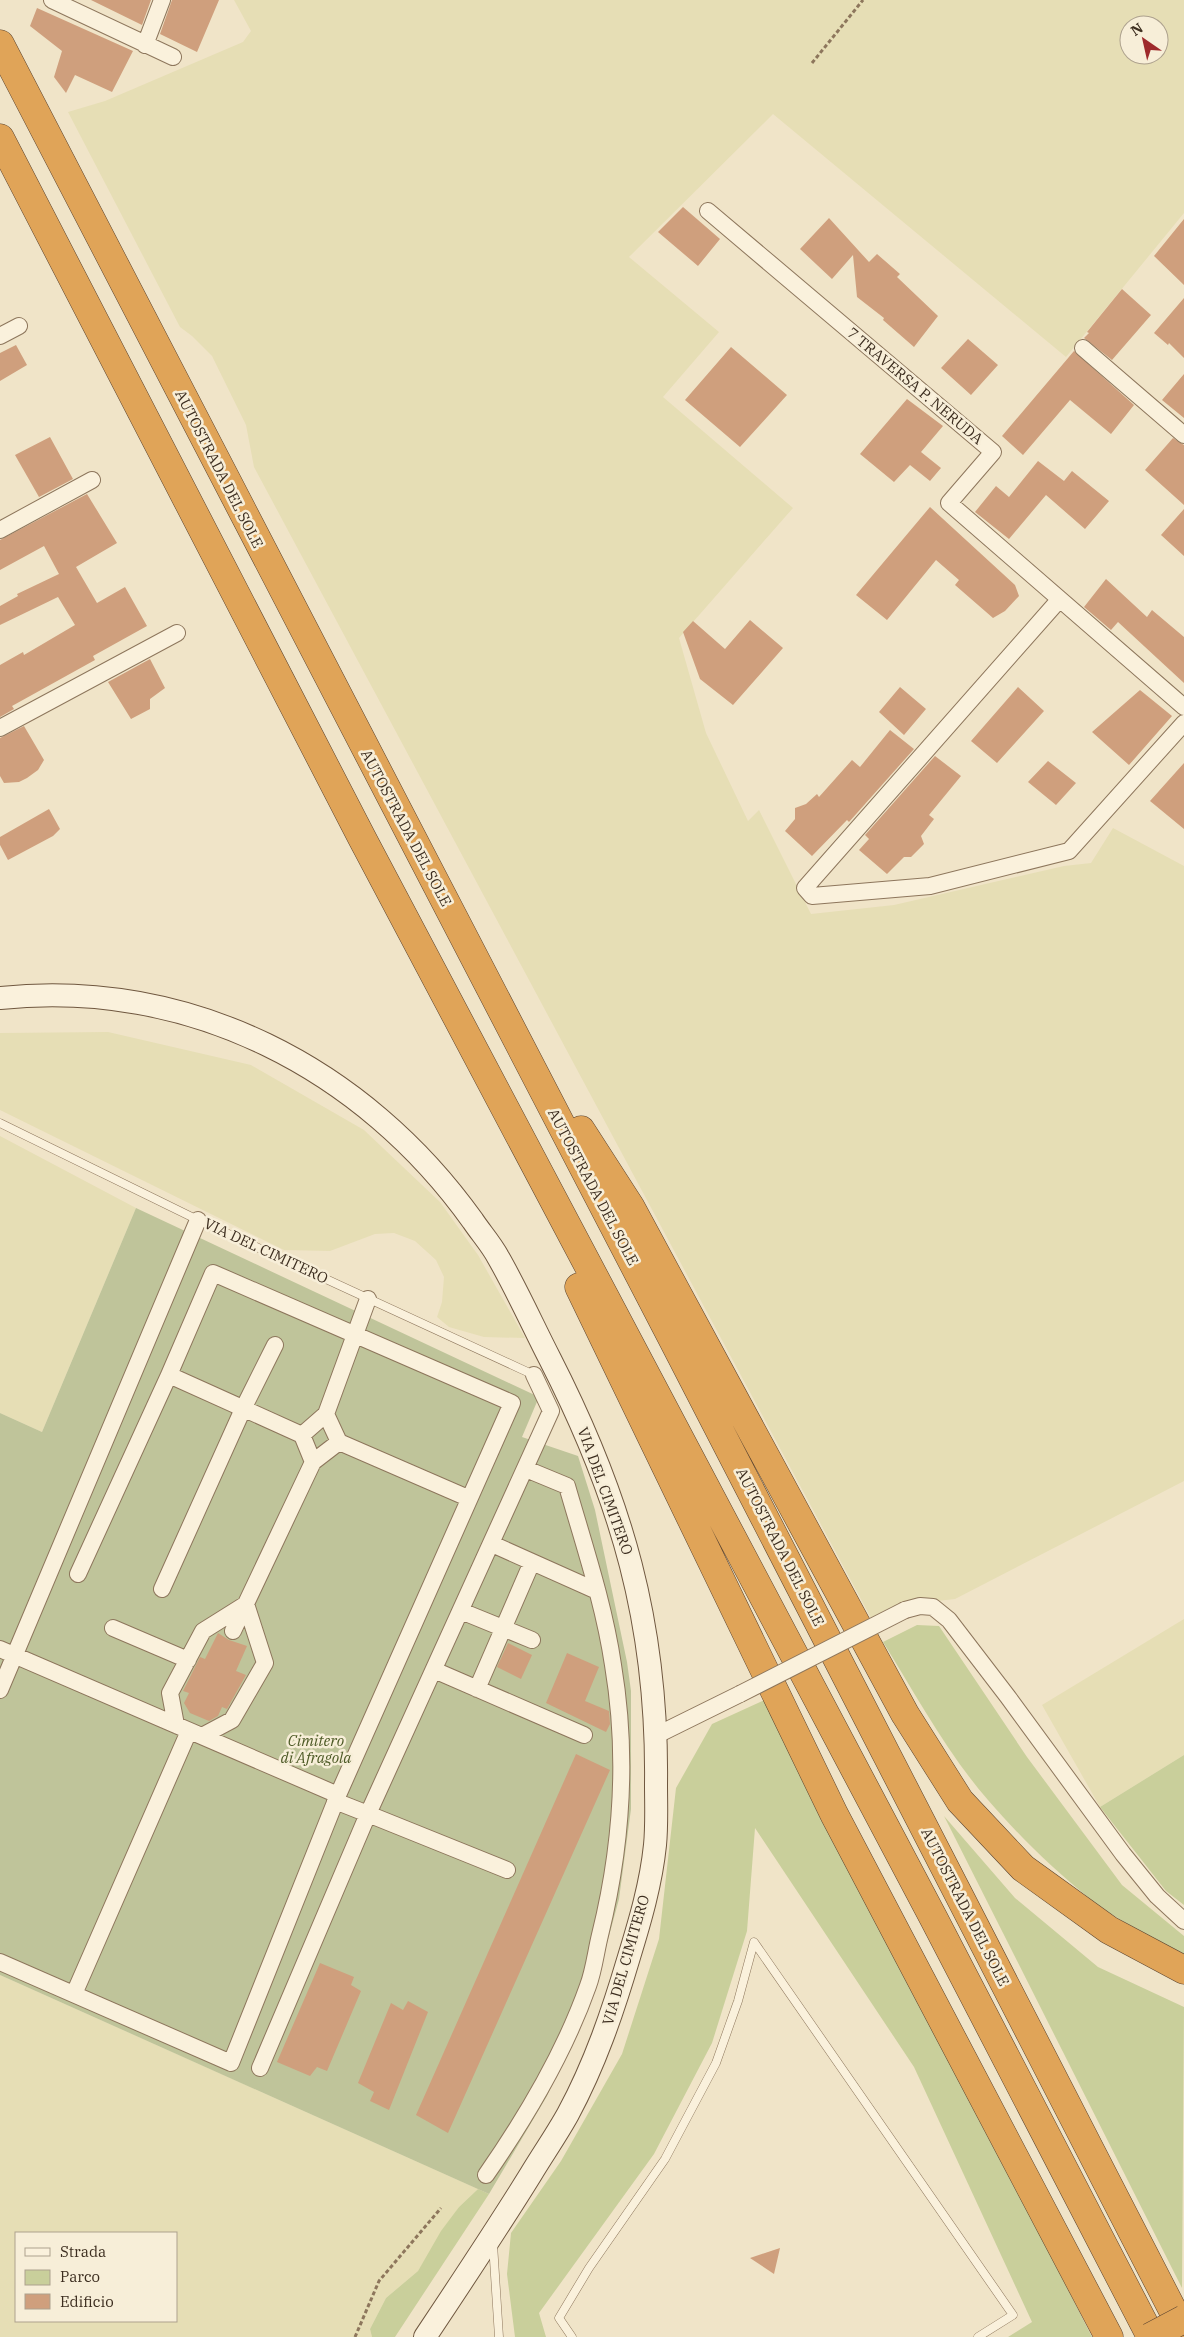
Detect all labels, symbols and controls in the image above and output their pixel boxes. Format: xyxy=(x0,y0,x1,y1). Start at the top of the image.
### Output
north arrow xyxy=(1119,15,1169,65)
text: N xyxy=(1127,19,1146,40)
street label: 7 TRAVERSA P. NERUDA xyxy=(843,323,988,449)
street label: AUTOSTRADA DEL SOLE xyxy=(171,387,268,551)
street label: AUTOSTRADA DEL SOLE xyxy=(357,746,456,909)
street label: AUTOSTRADA DEL SOLE xyxy=(544,1105,643,1268)
street label: VIA DEL CIMITERO xyxy=(201,1213,331,1288)
street label: VIA DEL CIMITERO xyxy=(573,1424,637,1557)
street label: AUTOSTRADA DEL SOLE xyxy=(732,1465,829,1629)
park label: Cimitero di Afragola xyxy=(281,1731,352,1767)
street label: AUTOSTRADA DEL SOLE xyxy=(917,1825,1014,1989)
street label: VIA DEL CIMITERO xyxy=(598,1892,653,2027)
legend xyxy=(15,2232,178,2322)
text: Strada xyxy=(60,2242,106,2261)
text: Parco xyxy=(60,2267,100,2286)
text: Edificio xyxy=(60,2292,114,2311)

